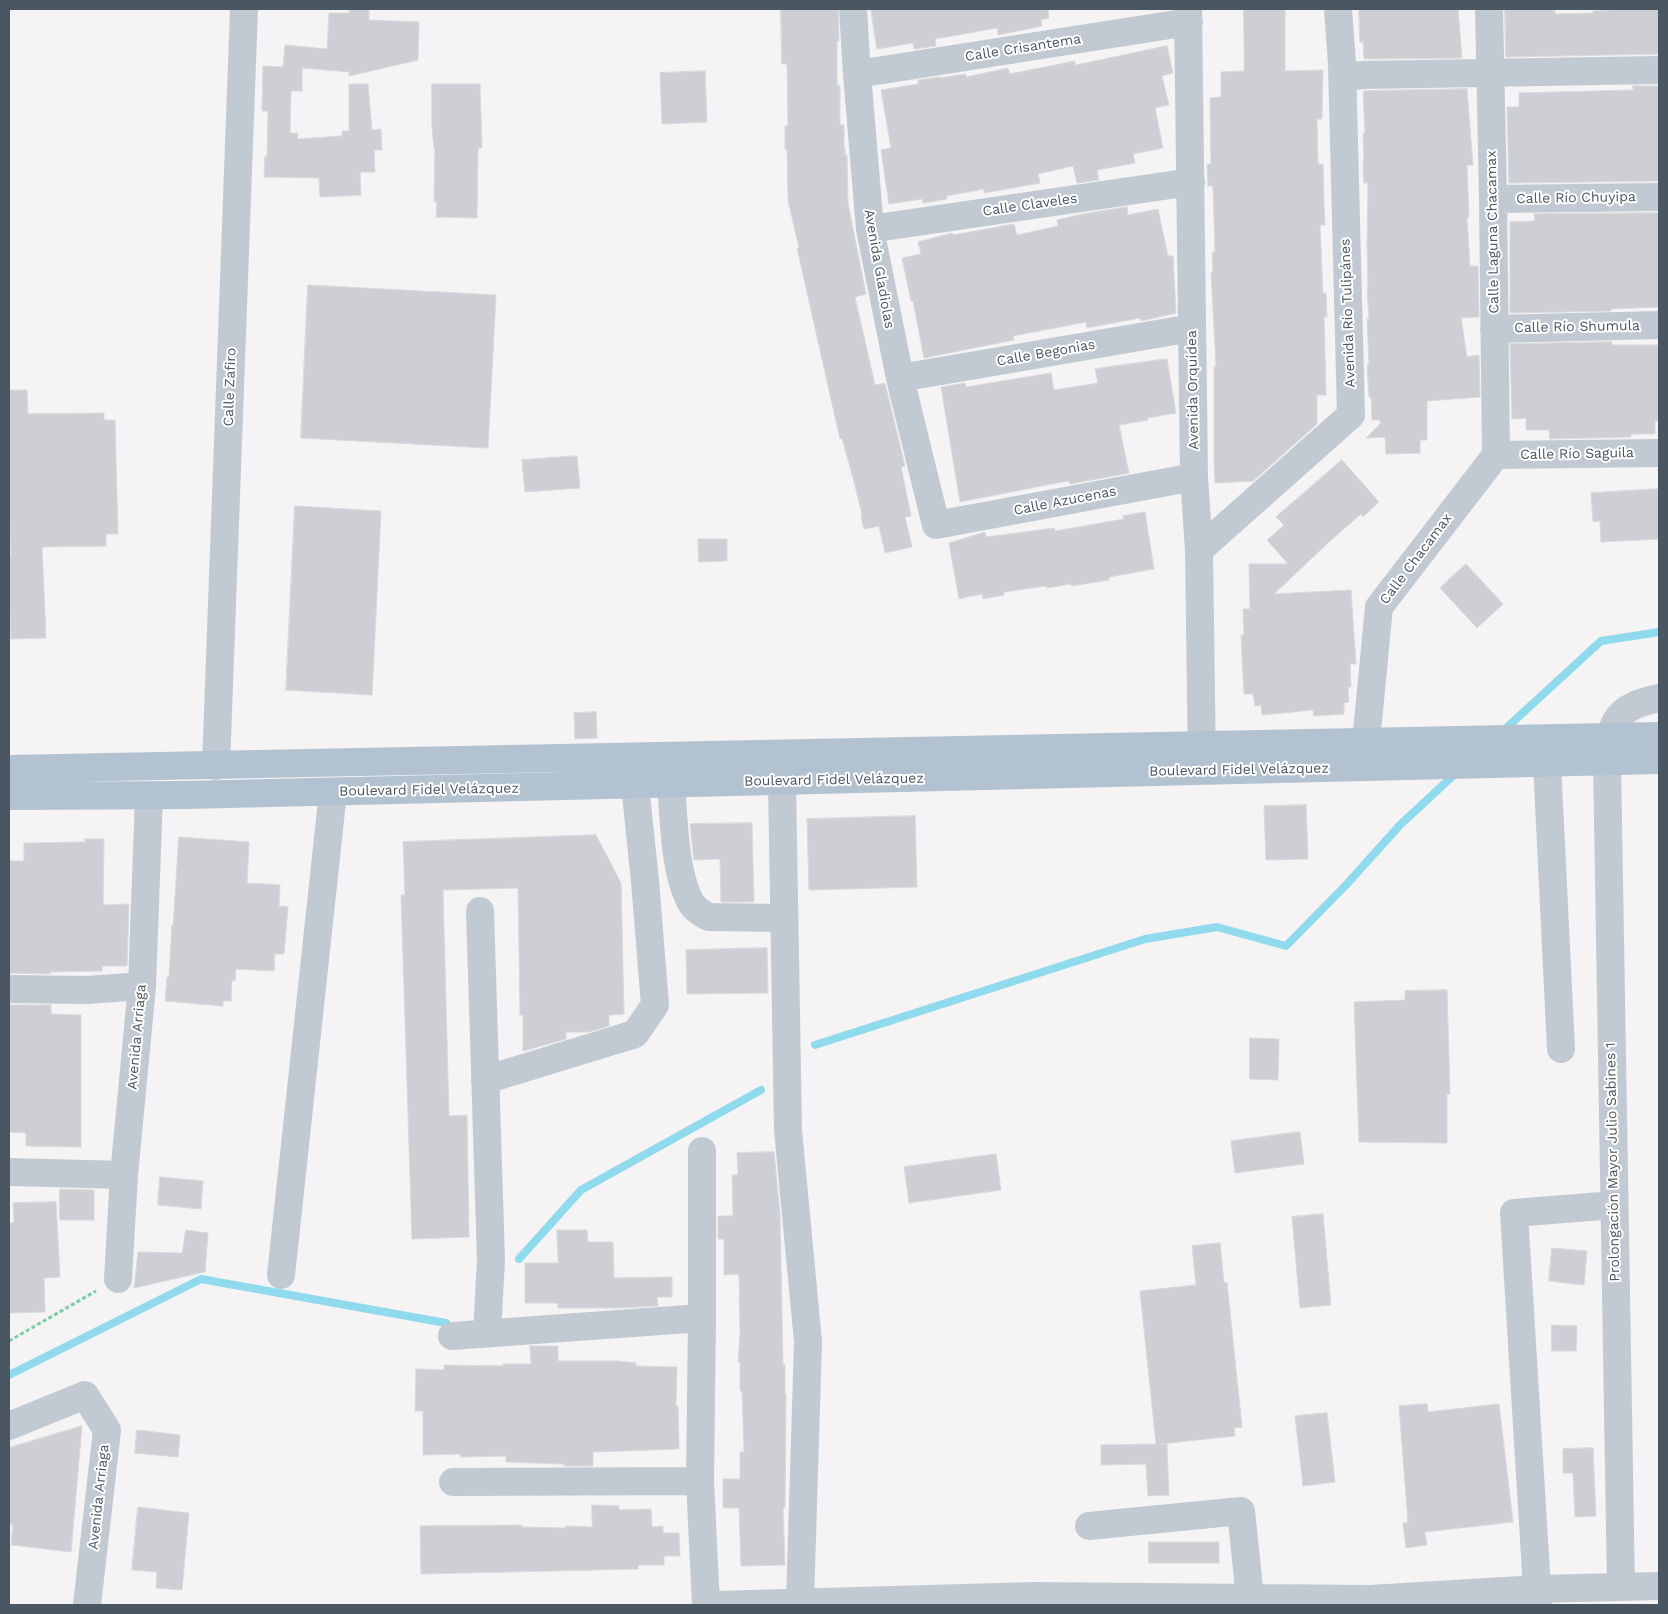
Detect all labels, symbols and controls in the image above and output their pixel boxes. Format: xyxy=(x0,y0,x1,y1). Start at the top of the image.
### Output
street label: Calle Crisantema xyxy=(964,31,1082,65)
street label: Calle Laguna Chacamax xyxy=(1483,150,1503,314)
street label: Calle Río Chuyipa xyxy=(1516,189,1636,207)
street label: Calle Claveles xyxy=(981,190,1079,220)
street label: Avenida Gladiolas xyxy=(860,208,898,330)
street label: Avenida Río Tulipánes xyxy=(1337,238,1359,388)
street label: Calle Río Shumula xyxy=(1514,318,1640,336)
street label: Avenida Orquídea xyxy=(1184,330,1202,450)
street label: Calle Begonias xyxy=(995,336,1097,370)
street label: Calle Zafiro xyxy=(220,347,240,427)
street label: Calle Río Saguila xyxy=(1520,445,1634,463)
street label: Calle Azucenas xyxy=(1012,483,1118,519)
street label: Calle Chacamax xyxy=(1376,510,1456,608)
street label: Boulevard Fidel Velázquez xyxy=(1149,760,1329,780)
street label: Boulevard Fidel Velázquez xyxy=(744,770,924,790)
street label: Boulevard Fidel Velázquez xyxy=(339,780,519,800)
street label: Avenida Arriaga xyxy=(124,984,150,1090)
street label: Prolongación Mayor Julio Sabines 1 xyxy=(1603,1042,1623,1282)
street label: Avenida Arriaga xyxy=(85,1444,113,1550)

